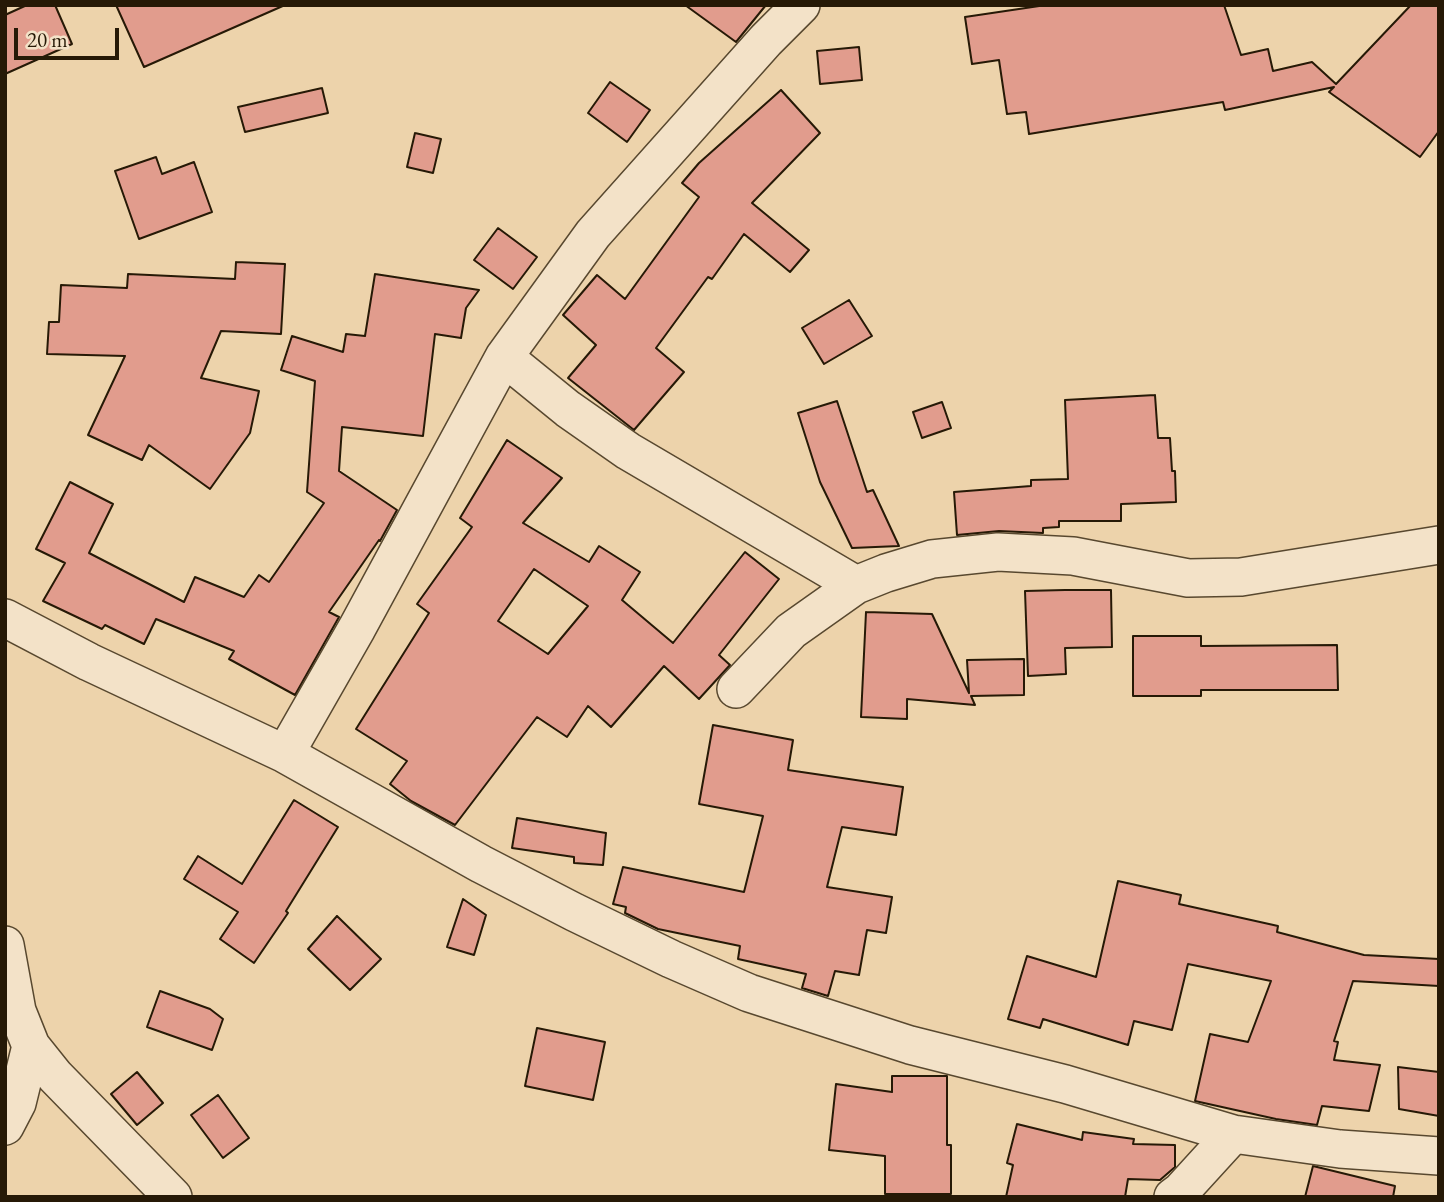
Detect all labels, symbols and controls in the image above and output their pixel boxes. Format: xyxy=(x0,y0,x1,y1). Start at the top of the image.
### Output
scale bar xyxy=(18,14,122,58)
text: 20 m xyxy=(27,26,68,53)

